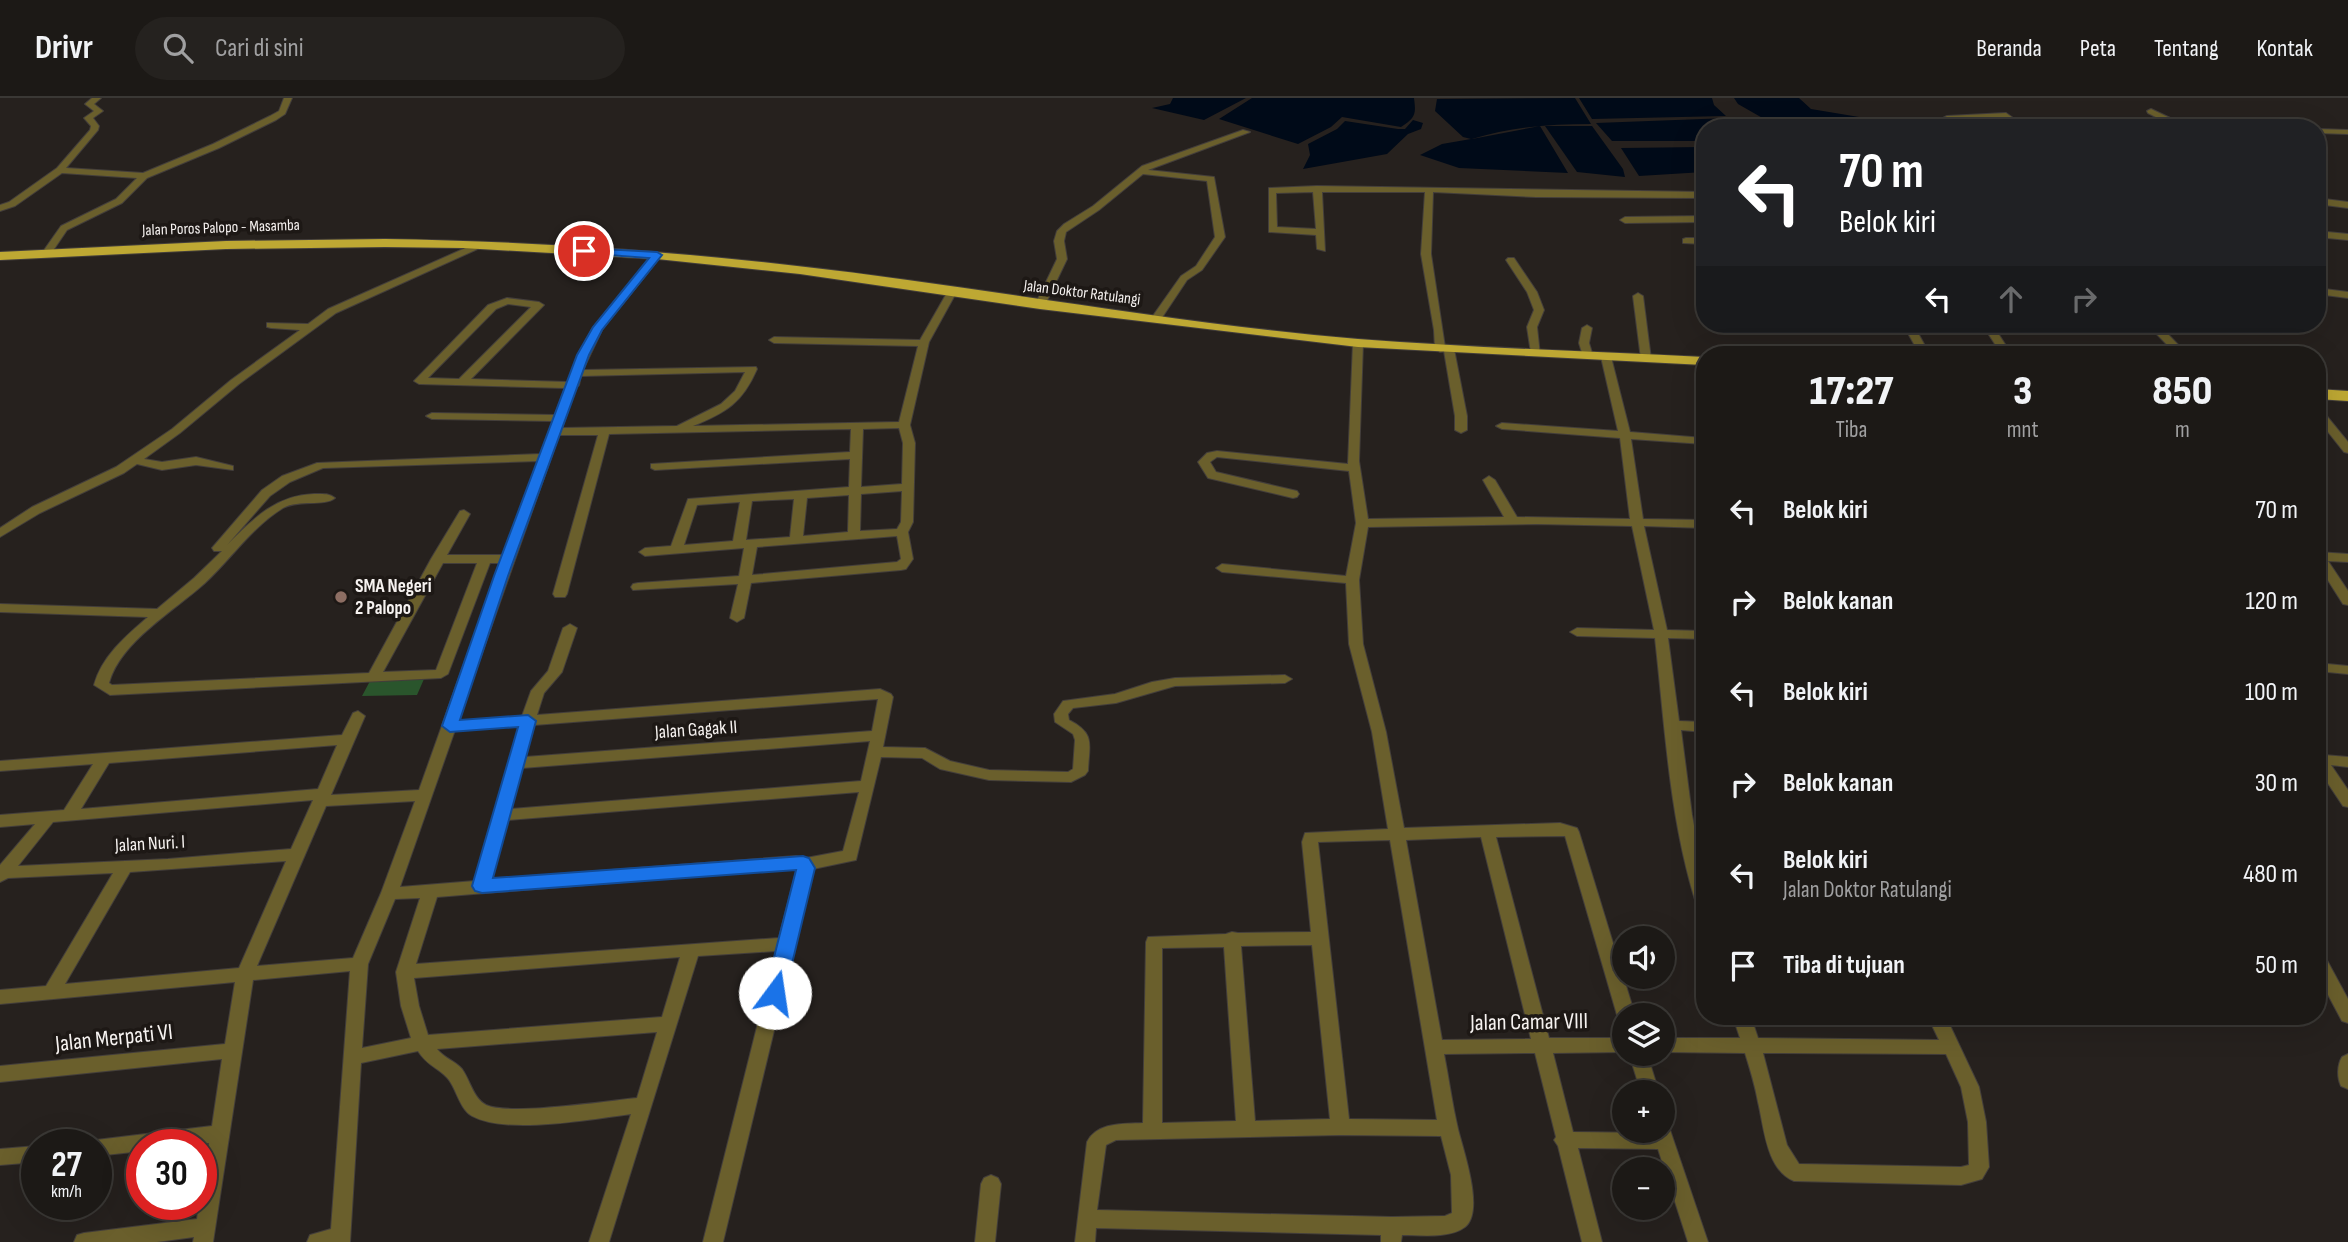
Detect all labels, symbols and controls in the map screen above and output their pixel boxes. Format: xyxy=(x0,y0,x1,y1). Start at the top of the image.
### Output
search box xyxy=(135,17,625,80)
text: Drivr xyxy=(35,28,93,68)
icon: search xyxy=(159,29,197,67)
text: Cari di sini xyxy=(215,33,304,64)
text: Beranda xyxy=(1976,34,2042,63)
text: Peta xyxy=(2080,34,2116,63)
text: Tentang xyxy=(2154,34,2219,63)
text: Kontak xyxy=(2257,34,2313,63)
text: 70 m xyxy=(1839,143,1924,202)
icon: left xyxy=(1724,147,1815,238)
text: Belok kiri xyxy=(1839,203,1936,242)
street label: Jalan Poros Palopo - Masamba xyxy=(141,216,300,240)
pin xyxy=(554,221,614,281)
icon: arrive xyxy=(565,232,603,270)
street label: Jalan Doktor Ratulangi xyxy=(1022,276,1141,310)
icon: left xyxy=(1919,280,1957,318)
icon: ahead xyxy=(1992,280,2030,318)
icon: right xyxy=(2065,280,2103,318)
text: 17:27 xyxy=(1810,366,1893,417)
text: 3 xyxy=(2013,366,2032,417)
text: 850 xyxy=(2152,366,2212,417)
text: Tiba xyxy=(1835,416,1867,444)
text: mnt xyxy=(2007,416,2039,444)
text: m xyxy=(2175,416,2190,444)
icon: left xyxy=(1724,492,1762,530)
text: Belok kiri xyxy=(1783,495,1868,526)
text: 70 m xyxy=(2255,495,2298,526)
place label: SMA Negeri 2 Palopo xyxy=(355,575,432,620)
icon: right xyxy=(1724,583,1762,621)
text: Belok kanan xyxy=(1783,586,1893,617)
text: 120 m xyxy=(2245,586,2298,617)
marker: SMA Negeri 2 Palopo xyxy=(333,589,349,605)
icon: left xyxy=(1724,674,1762,712)
text: Belok kiri xyxy=(1783,677,1868,708)
text: 100 m xyxy=(2245,677,2298,708)
street label: Jalan Gagak II xyxy=(653,716,738,744)
icon: right xyxy=(1724,765,1762,803)
text: Belok kanan xyxy=(1783,768,1893,799)
text: 30 m xyxy=(2255,768,2298,799)
street label: Jalan Nuri. I xyxy=(113,831,186,857)
text: Belok kiri xyxy=(1783,845,1868,876)
icon: left xyxy=(1724,856,1762,894)
text: 480 m xyxy=(2243,859,2298,890)
text: Jalan Doktor Ratulangi xyxy=(1783,876,1952,904)
map controls xyxy=(1612,926,1675,1220)
button: sound xyxy=(1612,926,1675,989)
icon: arrive xyxy=(1724,947,1762,985)
text: Tiba di tujuan xyxy=(1783,950,1905,981)
text: 50 m xyxy=(2255,950,2298,981)
position arrow xyxy=(738,956,812,1030)
button: layers xyxy=(1612,1003,1675,1066)
street label: Jalan Camar VIII xyxy=(1469,1007,1588,1037)
street label: Jalan Merpati VI xyxy=(53,1018,174,1058)
button: + xyxy=(1612,1080,1675,1143)
speed limit sign: 30 xyxy=(126,1129,217,1220)
text: 27 xyxy=(51,1144,82,1187)
button: − xyxy=(1612,1157,1675,1220)
text: km/h xyxy=(51,1181,82,1202)

